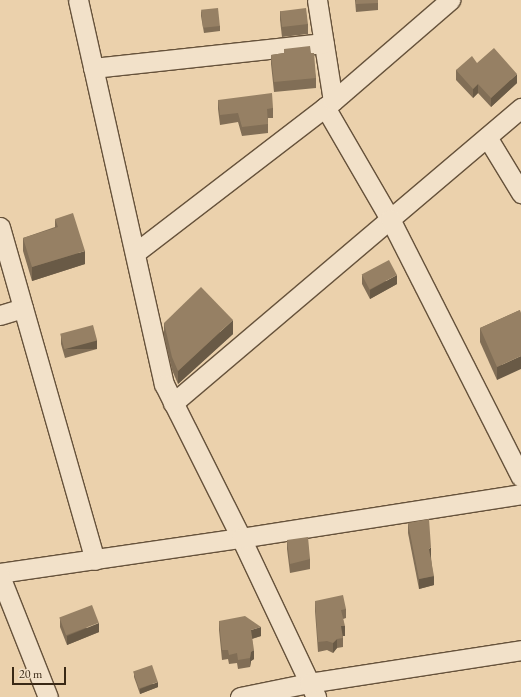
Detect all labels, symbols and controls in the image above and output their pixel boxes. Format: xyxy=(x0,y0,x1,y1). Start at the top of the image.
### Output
scale bar xyxy=(14,659,68,685)
text: 20 m xyxy=(19,666,42,682)

